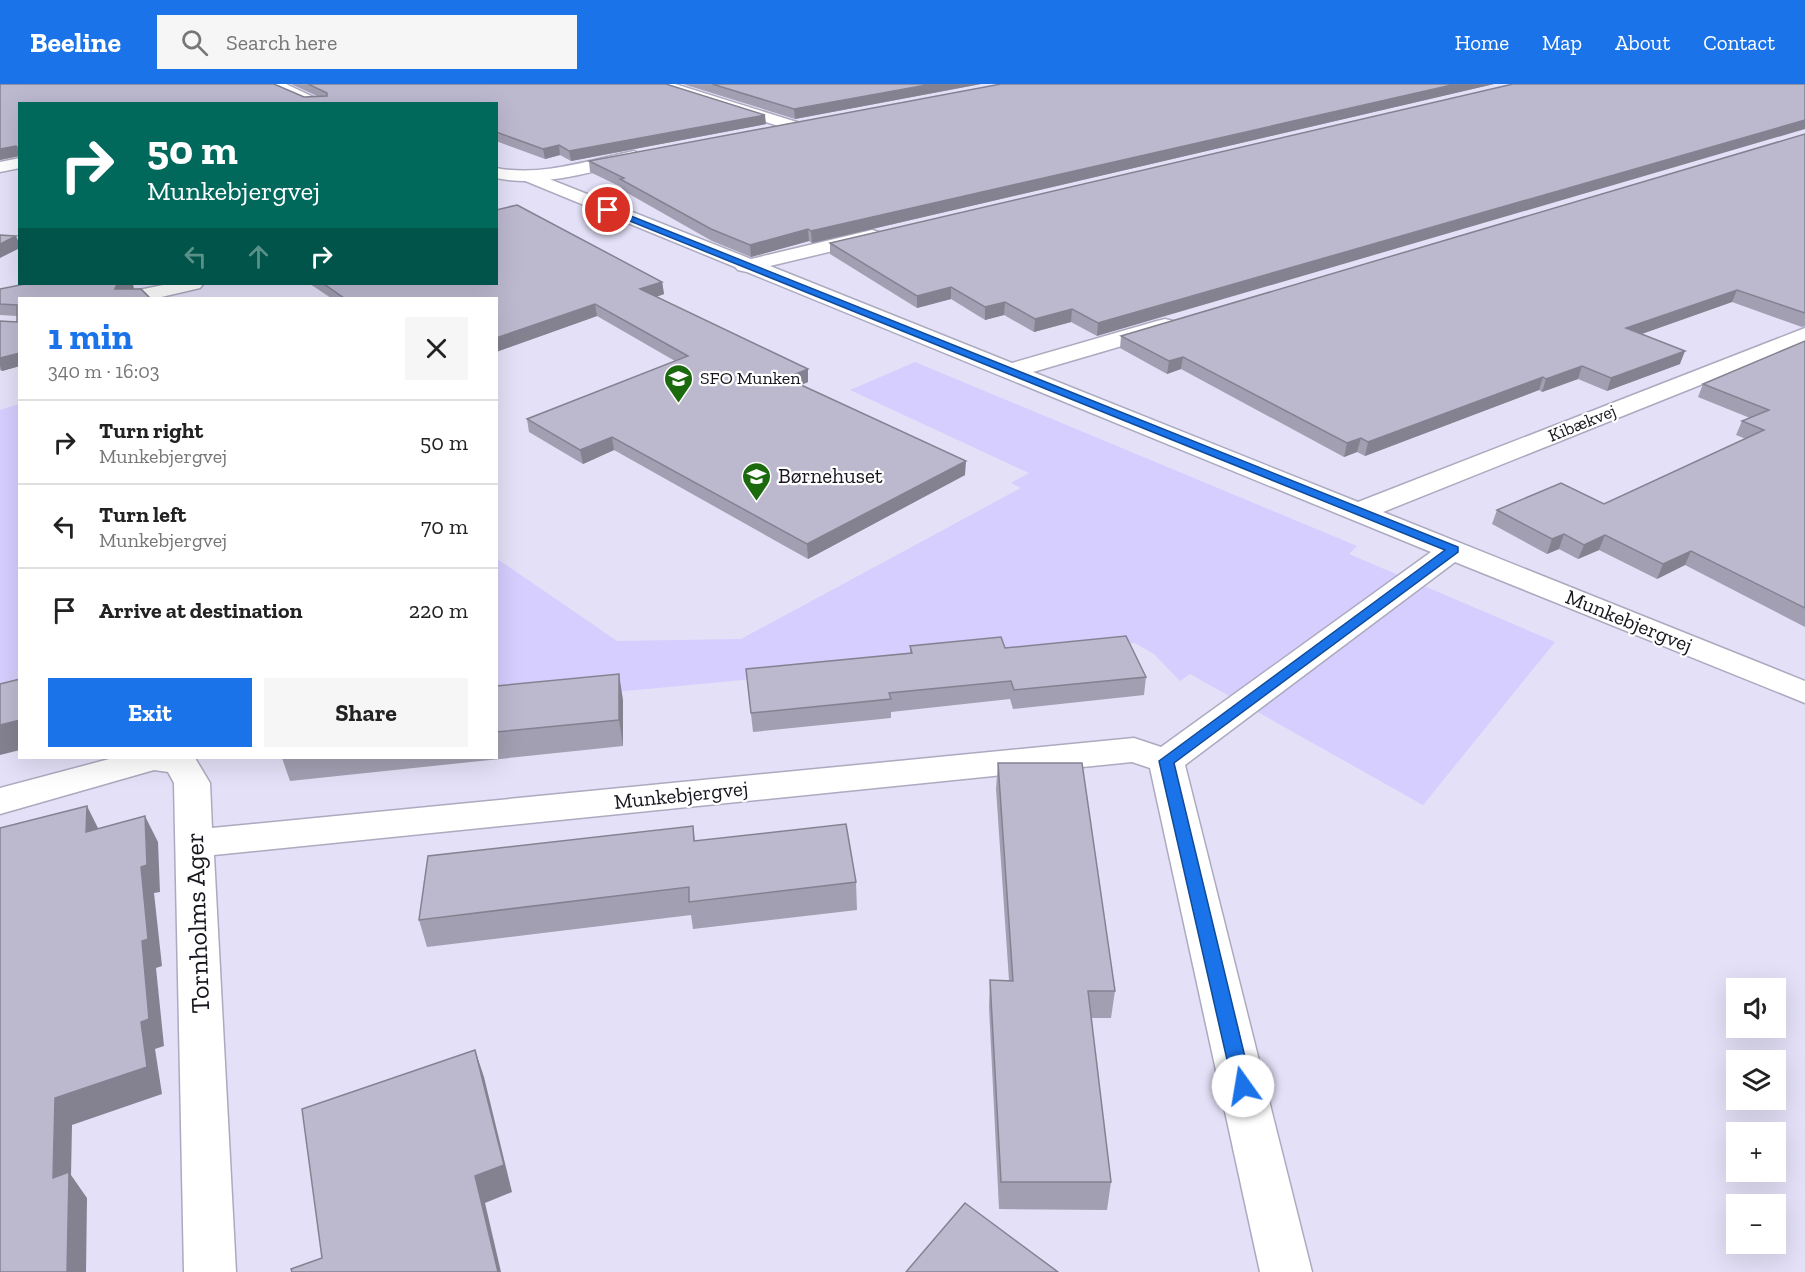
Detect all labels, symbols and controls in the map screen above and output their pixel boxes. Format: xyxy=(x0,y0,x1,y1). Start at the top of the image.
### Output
search box xyxy=(157,15,577,69)
text: Beeline xyxy=(30,26,121,59)
icon: search xyxy=(178,26,211,59)
text: Search here xyxy=(226,29,337,56)
text: Home xyxy=(1455,30,1509,55)
text: Map xyxy=(1542,30,1582,55)
text: About xyxy=(1615,30,1670,55)
text: Contact xyxy=(1703,30,1775,55)
text: 50 m xyxy=(147,124,238,175)
icon: right xyxy=(48,126,126,204)
text: Munkebjergvej xyxy=(147,175,320,207)
pin xyxy=(582,184,633,235)
icon: arrive xyxy=(591,193,624,226)
icon: left xyxy=(179,240,212,273)
icon: ahead xyxy=(242,240,275,273)
icon: right xyxy=(305,240,338,273)
text: 1 min xyxy=(48,315,133,358)
button: close xyxy=(405,317,468,380)
text: 340 m · 16:03 xyxy=(48,359,159,383)
school or university icon: SFO Munken xyxy=(663,362,695,404)
place label: SFO Munken xyxy=(700,367,801,389)
street label: Kibækvej xyxy=(1545,399,1619,447)
text: Turn right xyxy=(99,417,203,444)
icon: right xyxy=(48,426,81,459)
text: 50 m xyxy=(420,429,468,456)
text: Munkebjergvej xyxy=(99,444,227,468)
school or university icon: Børnehuset xyxy=(741,460,773,502)
place label: Børnehuset xyxy=(778,463,883,488)
text: Turn left xyxy=(99,501,186,528)
icon: left xyxy=(48,510,81,543)
text: 70 m xyxy=(421,513,468,540)
text: Munkebjergvej xyxy=(99,528,227,552)
street label: Munkebjergvej xyxy=(1562,584,1696,658)
icon: arrive xyxy=(48,594,81,627)
text: Arrive at destination xyxy=(99,597,302,624)
text: 220 m xyxy=(409,597,468,624)
button: Exit xyxy=(48,678,252,747)
button: Share xyxy=(264,678,468,747)
street label: Munkebjergvej xyxy=(613,775,749,815)
street label: Tornholms Ager xyxy=(178,832,216,1014)
map controls xyxy=(1726,978,1786,1254)
button: sound xyxy=(1726,978,1786,1038)
button: layers xyxy=(1726,1050,1786,1110)
position arrow xyxy=(1211,1054,1275,1118)
button: + xyxy=(1726,1122,1786,1182)
button: − xyxy=(1726,1194,1786,1254)

